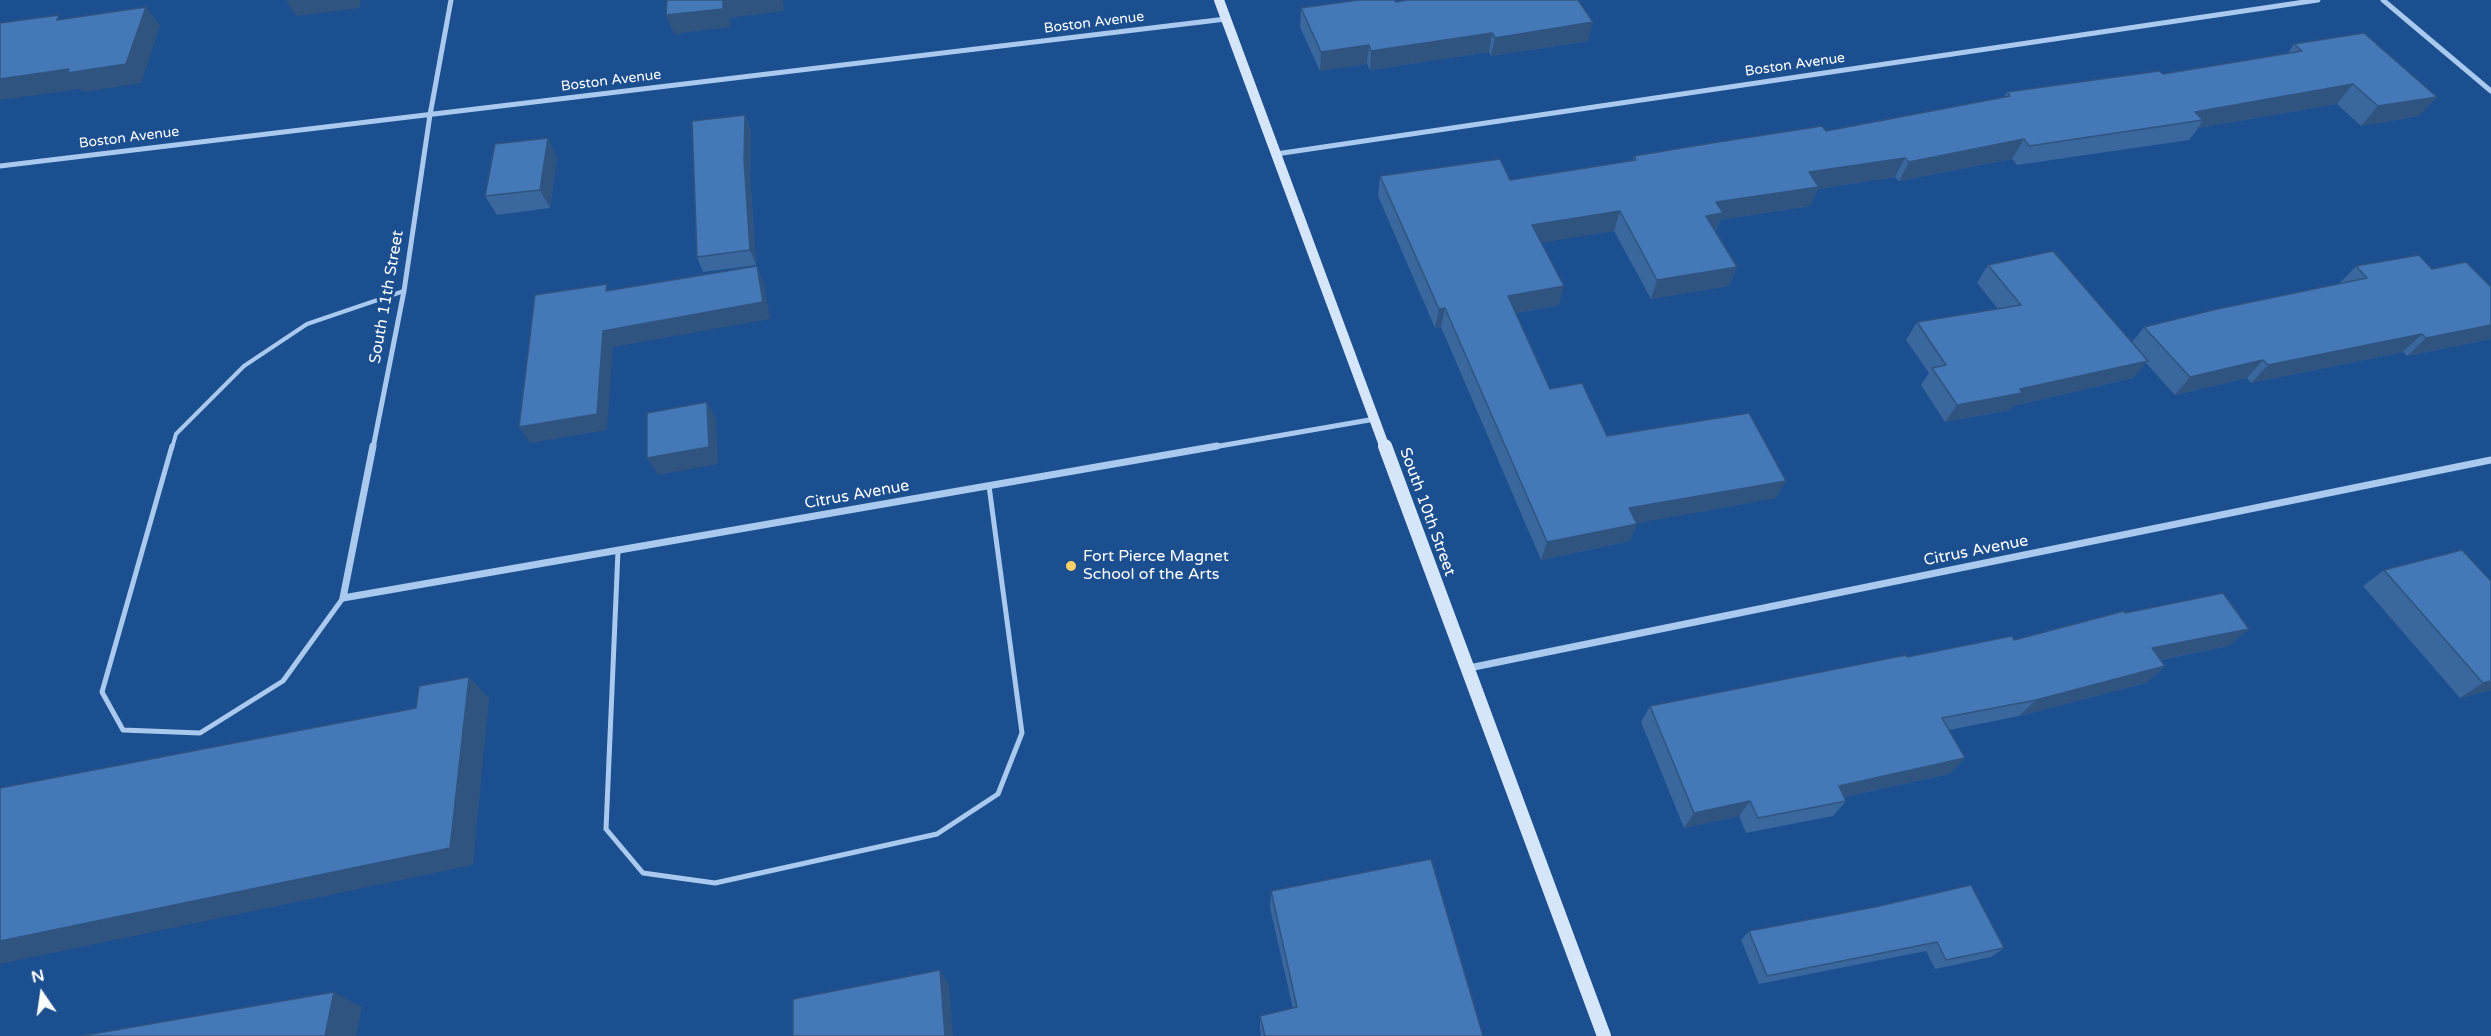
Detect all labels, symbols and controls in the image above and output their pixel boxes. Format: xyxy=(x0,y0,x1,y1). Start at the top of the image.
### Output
street label: Boston Avenue xyxy=(1043,9,1145,37)
street label: Boston Avenue xyxy=(1744,50,1846,80)
street label: Boston Avenue xyxy=(560,67,662,95)
street label: Boston Avenue xyxy=(78,124,180,152)
street label: South 11th Street xyxy=(366,229,408,365)
street label: South 10th Street xyxy=(1395,445,1459,579)
street label: Citrus Avenue xyxy=(803,476,911,514)
street label: Citrus Avenue xyxy=(1922,531,2030,571)
place label: Fort Pierce Magnet School of the Arts xyxy=(1083,547,1229,585)
marker: Fort Pierce Magnet School of the Arts xyxy=(1064,559,1078,573)
north arrow xyxy=(12,964,72,1024)
text: N xyxy=(29,965,46,988)

